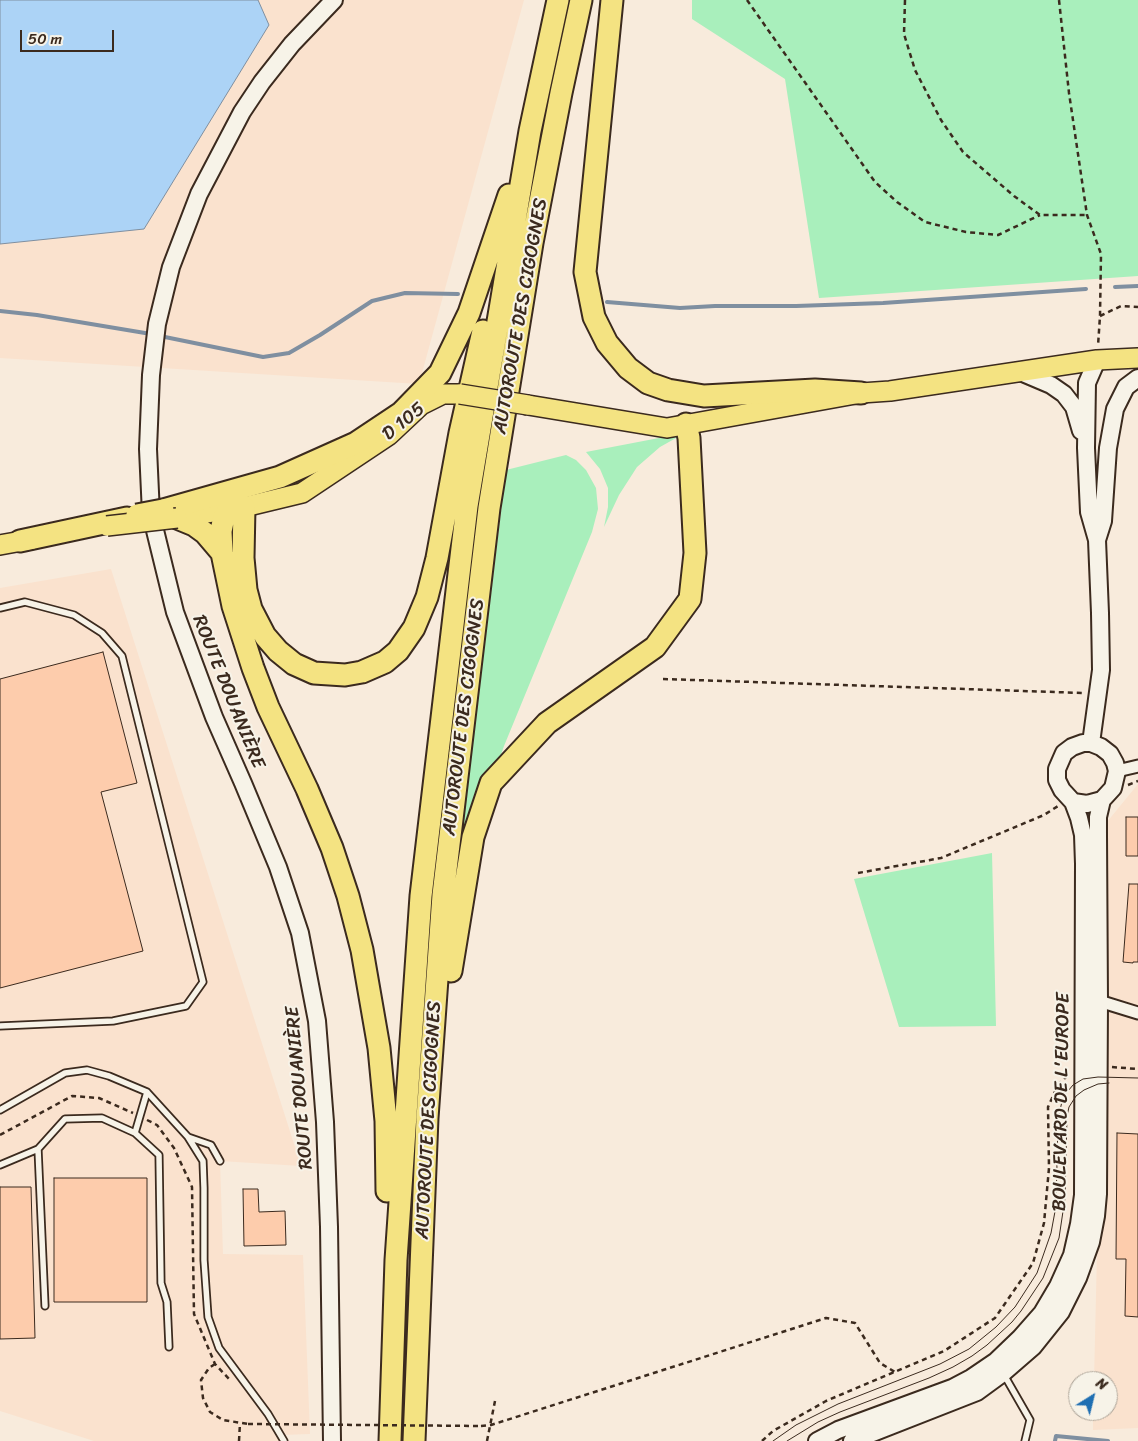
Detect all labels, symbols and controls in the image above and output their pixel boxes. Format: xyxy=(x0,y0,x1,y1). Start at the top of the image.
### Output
scale bar xyxy=(22,20,116,52)
text: 50 m xyxy=(28,26,62,52)
street label: AUTOROUTE DES CIGOGNES xyxy=(489,196,553,436)
street label: D 105 xyxy=(378,398,430,446)
street label: AUTOROUTE DES CIGOGNES xyxy=(438,597,490,837)
street label: ROUTE DOUANIÈRE xyxy=(187,612,269,772)
street label: BOULEVARD DE L'EUROPE xyxy=(1049,993,1075,1211)
street label: AUTOROUTE DES CIGOGNES xyxy=(411,1000,447,1240)
street label: ROUTE DOUANIÈRE xyxy=(282,1006,318,1170)
north arrow xyxy=(1068,1371,1118,1421)
text: N xyxy=(1090,1371,1113,1397)

